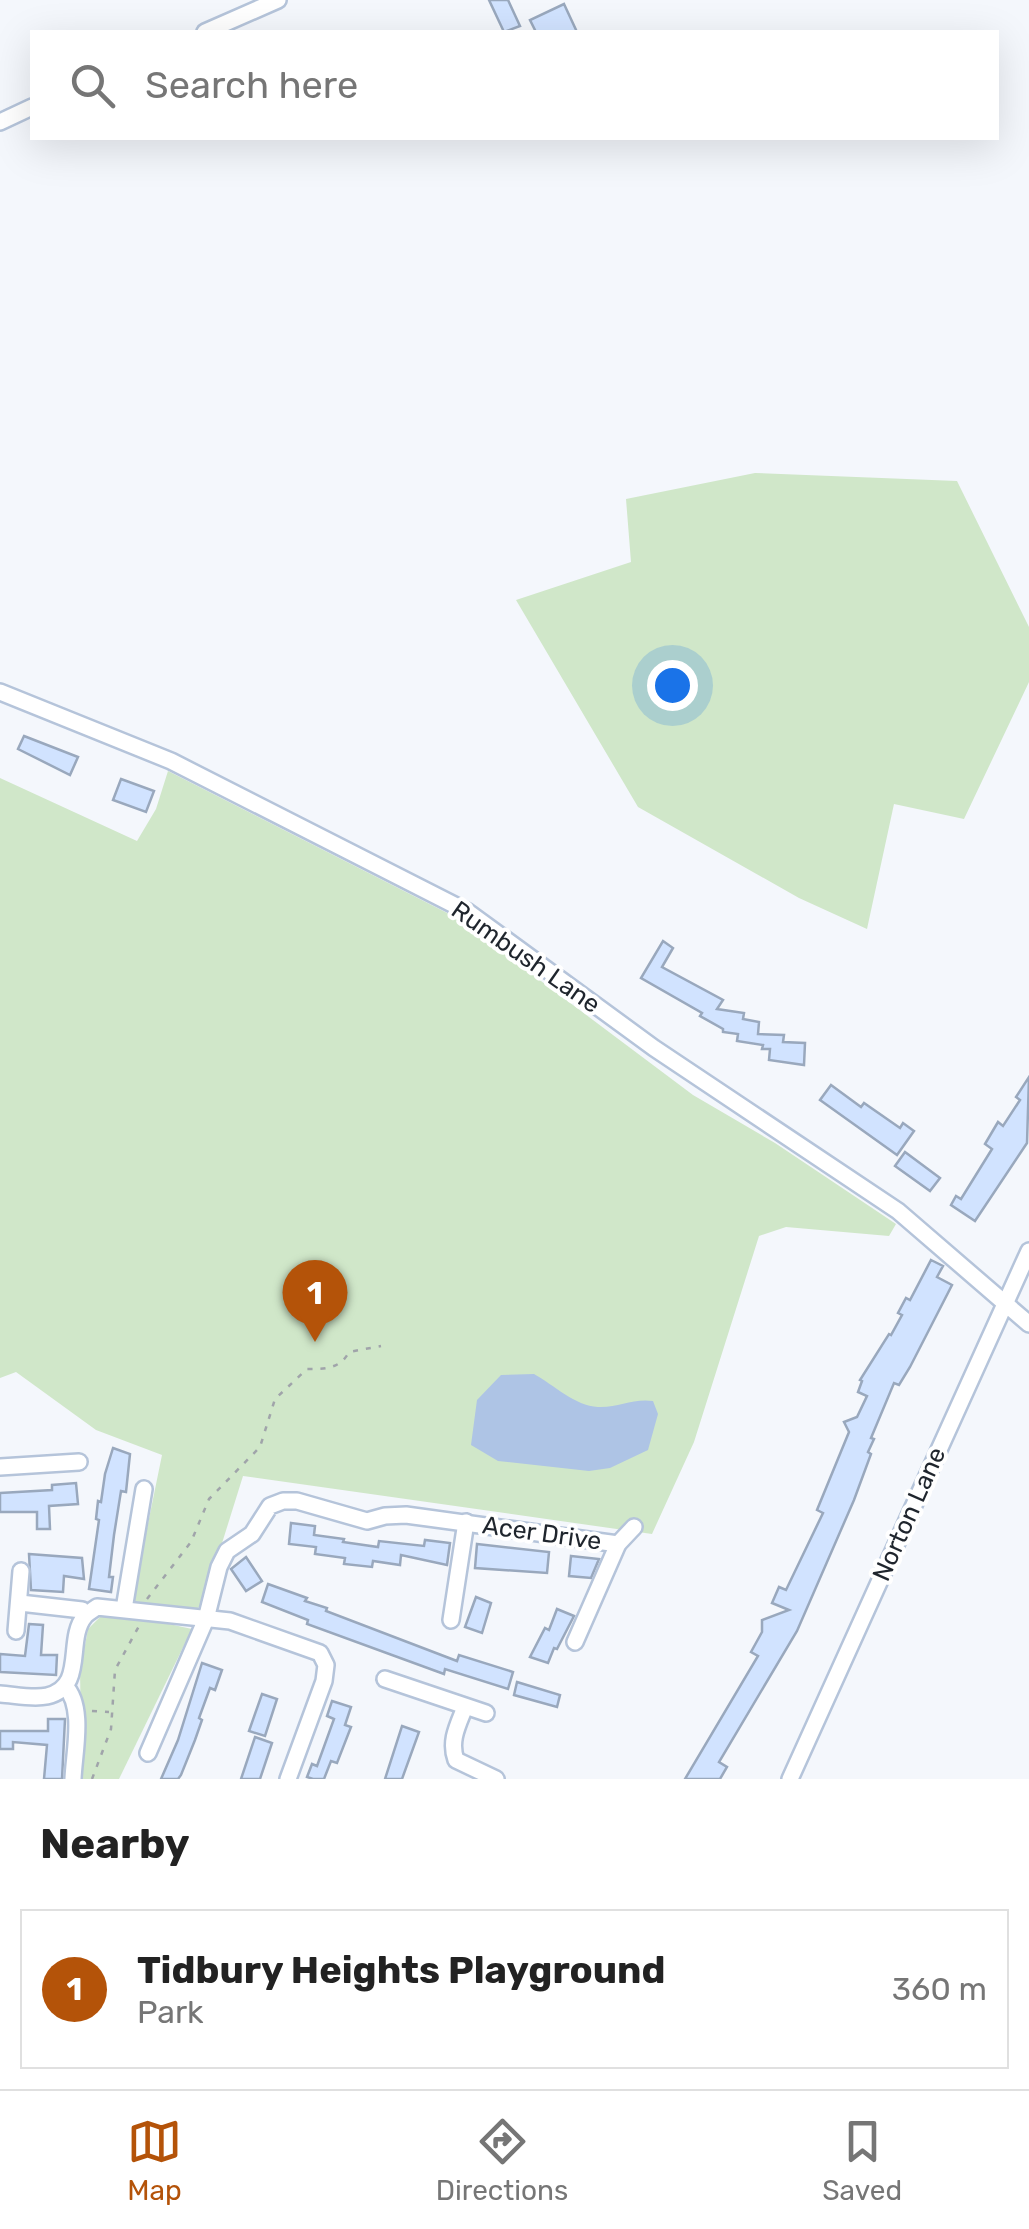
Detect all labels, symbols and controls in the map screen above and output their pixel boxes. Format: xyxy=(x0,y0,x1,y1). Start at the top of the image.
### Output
search box xyxy=(30,30,999,140)
icon: search xyxy=(65,58,120,113)
text: Search here xyxy=(145,62,358,108)
your location xyxy=(647,660,698,711)
street label: Rumbush Lane xyxy=(446,895,606,1019)
pin: 1 xyxy=(282,1260,348,1342)
street label: Norton Lane xyxy=(867,1442,951,1586)
street label: Acer Drive xyxy=(481,1510,603,1556)
text: Nearby xyxy=(40,1819,190,1869)
text: Tidbury Heights Playground xyxy=(137,1947,666,1993)
text: 1 xyxy=(67,1970,82,2008)
text: 360 m xyxy=(892,1970,987,2008)
text: Park xyxy=(137,1993,204,2031)
tab: Map xyxy=(127,2114,182,2207)
tab: Directions xyxy=(436,2114,568,2207)
tab: Saved xyxy=(822,2114,902,2207)

